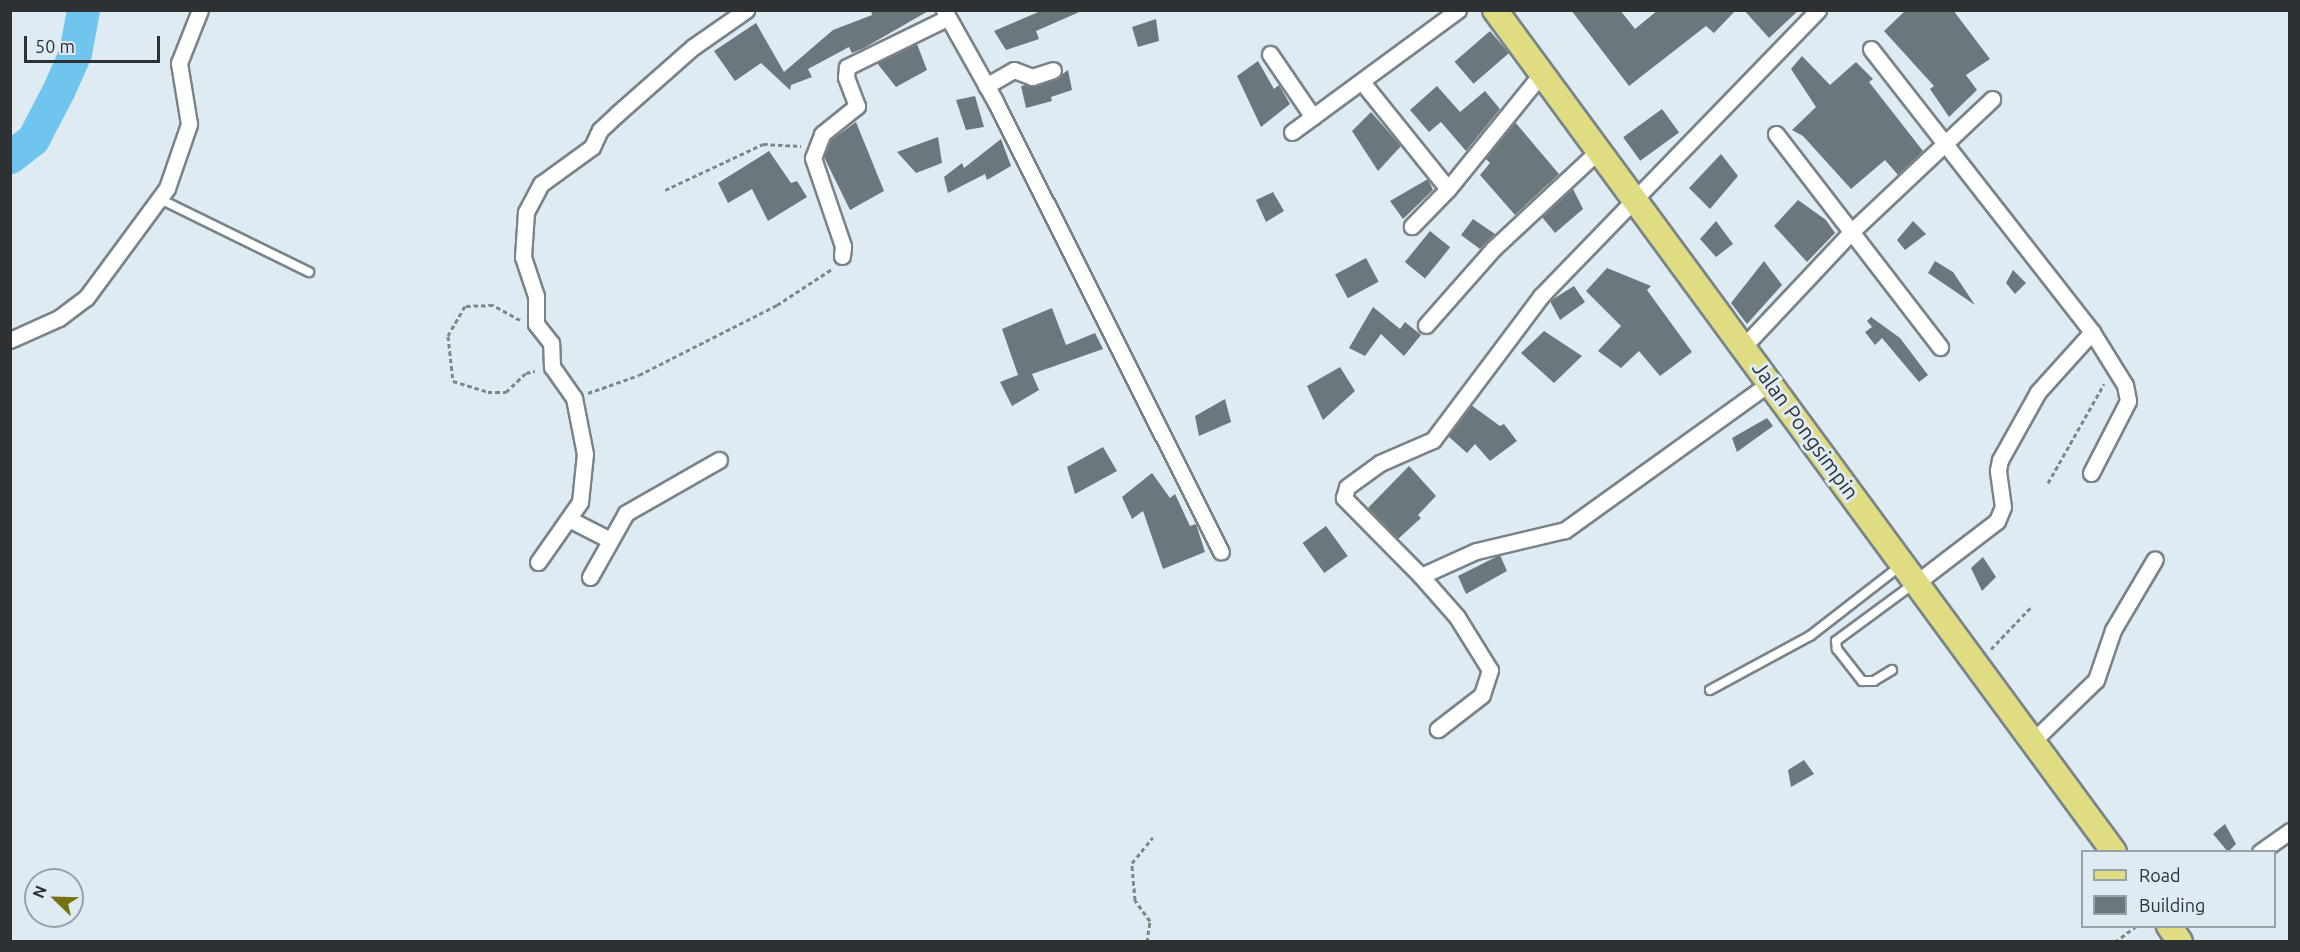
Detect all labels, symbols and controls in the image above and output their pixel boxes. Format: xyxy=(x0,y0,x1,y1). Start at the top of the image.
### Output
scale bar xyxy=(27,24,164,62)
text: 50 m xyxy=(35,36,75,56)
street label: Jalan Pongsimpin xyxy=(1747,356,1865,504)
legend xyxy=(2081,850,2276,928)
text: Road xyxy=(2139,865,2181,885)
north arrow xyxy=(24,868,84,928)
text: N xyxy=(29,883,50,901)
text: Building xyxy=(2139,895,2205,915)

